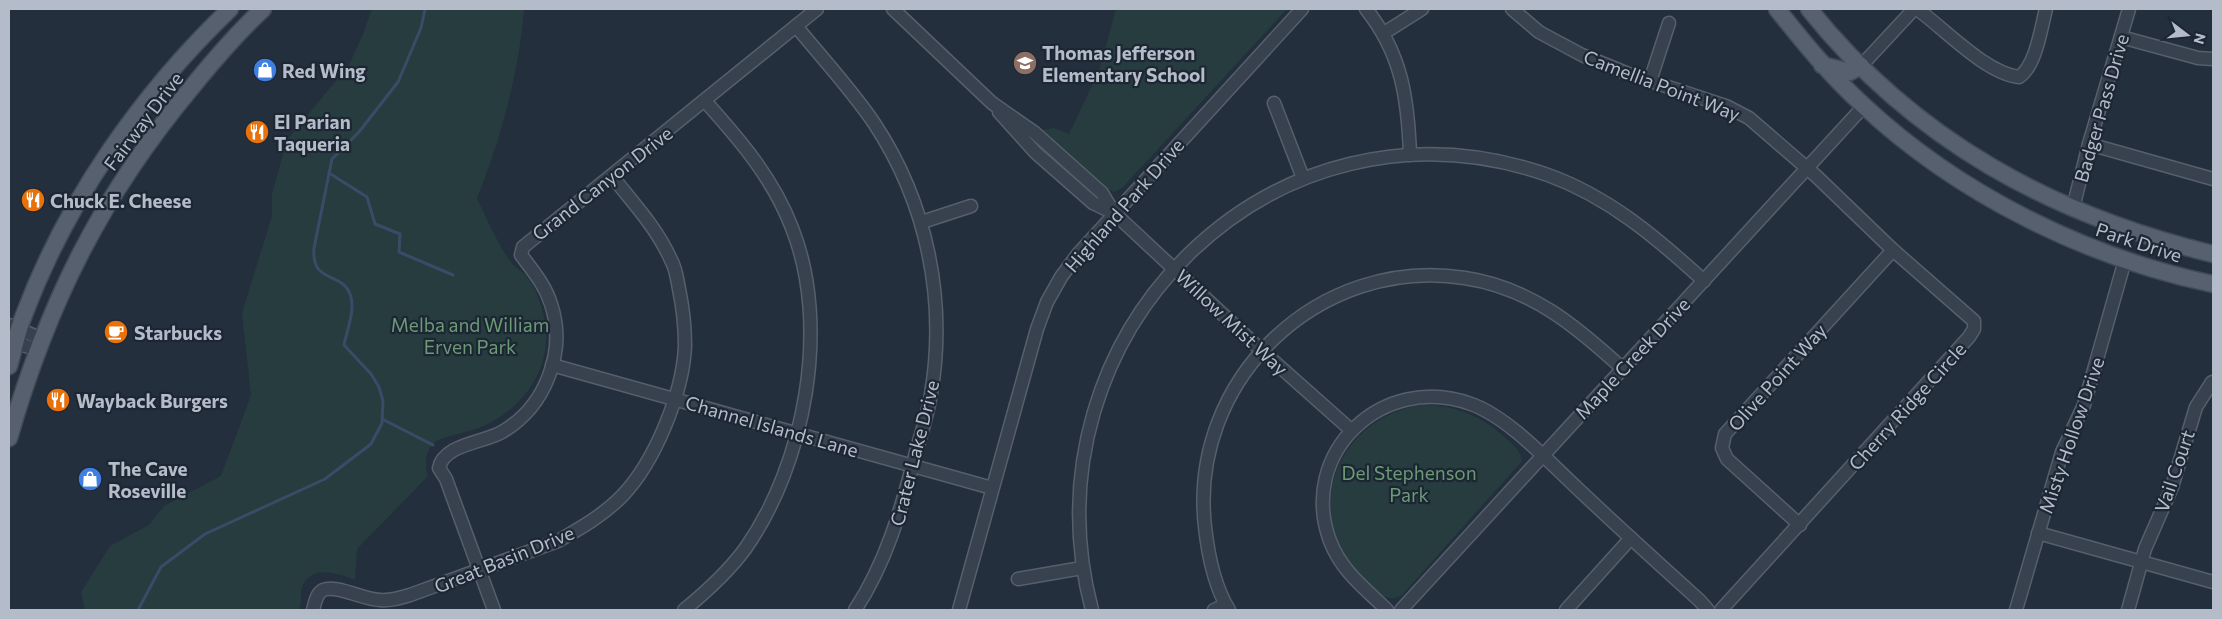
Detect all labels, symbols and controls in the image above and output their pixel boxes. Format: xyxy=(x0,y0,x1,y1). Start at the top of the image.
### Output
north arrow xyxy=(2162,10,2212,60)
street label: Badger Pass Drive xyxy=(2069,31,2133,185)
text: N xyxy=(2190,31,2210,46)
place label: Thomas Jefferson Elementary School xyxy=(1042,41,1206,86)
street label: Camellia Point Way xyxy=(1581,45,1744,125)
school or university icon: Thomas Jefferson Elementary School xyxy=(1012,50,1038,76)
shop icon: Red Wing xyxy=(252,57,278,83)
place label: Red Wing xyxy=(282,59,366,82)
street label: Fairway Drive xyxy=(99,67,187,175)
place label: El Parian Taqueria xyxy=(274,110,351,155)
restaurant icon: El Parian Taqueria xyxy=(244,119,270,145)
street label: Grand Canyon Drive xyxy=(527,121,677,245)
street label: Highland Park Drive xyxy=(1060,133,1188,277)
restaurant icon: Chuck E. Cheese xyxy=(20,187,46,213)
place label: Chuck E. Cheese xyxy=(50,189,191,212)
street label: Park Drive xyxy=(2093,217,2185,267)
street label: Willow Mist Way xyxy=(1171,264,1293,380)
street label: Maple Creek Drive xyxy=(1570,292,1694,424)
park label: Melba and William Erven Park xyxy=(391,313,549,358)
cafe icon: Starbucks xyxy=(103,319,129,345)
street label: Olive Point Way xyxy=(1723,319,1831,435)
place label: Starbucks xyxy=(134,321,222,344)
street label: Cherry Ridge Circle xyxy=(1843,337,1971,475)
street label: Misty Hollow Drive xyxy=(2033,354,2109,516)
street label: Crater Lake Drive xyxy=(885,378,943,528)
restaurant icon: Wayback Burgers xyxy=(45,387,71,413)
place label: Wayback Burgers xyxy=(76,389,228,412)
street label: Channel Islands Lane xyxy=(683,390,861,462)
street label: Vail Court xyxy=(2149,427,2199,515)
place label: The Cave Roseville xyxy=(108,457,188,502)
park label: Del Stephenson Park xyxy=(1341,461,1477,506)
shop icon: The Cave Roseville xyxy=(77,466,103,492)
street label: Great Basin Drive xyxy=(431,520,577,598)

